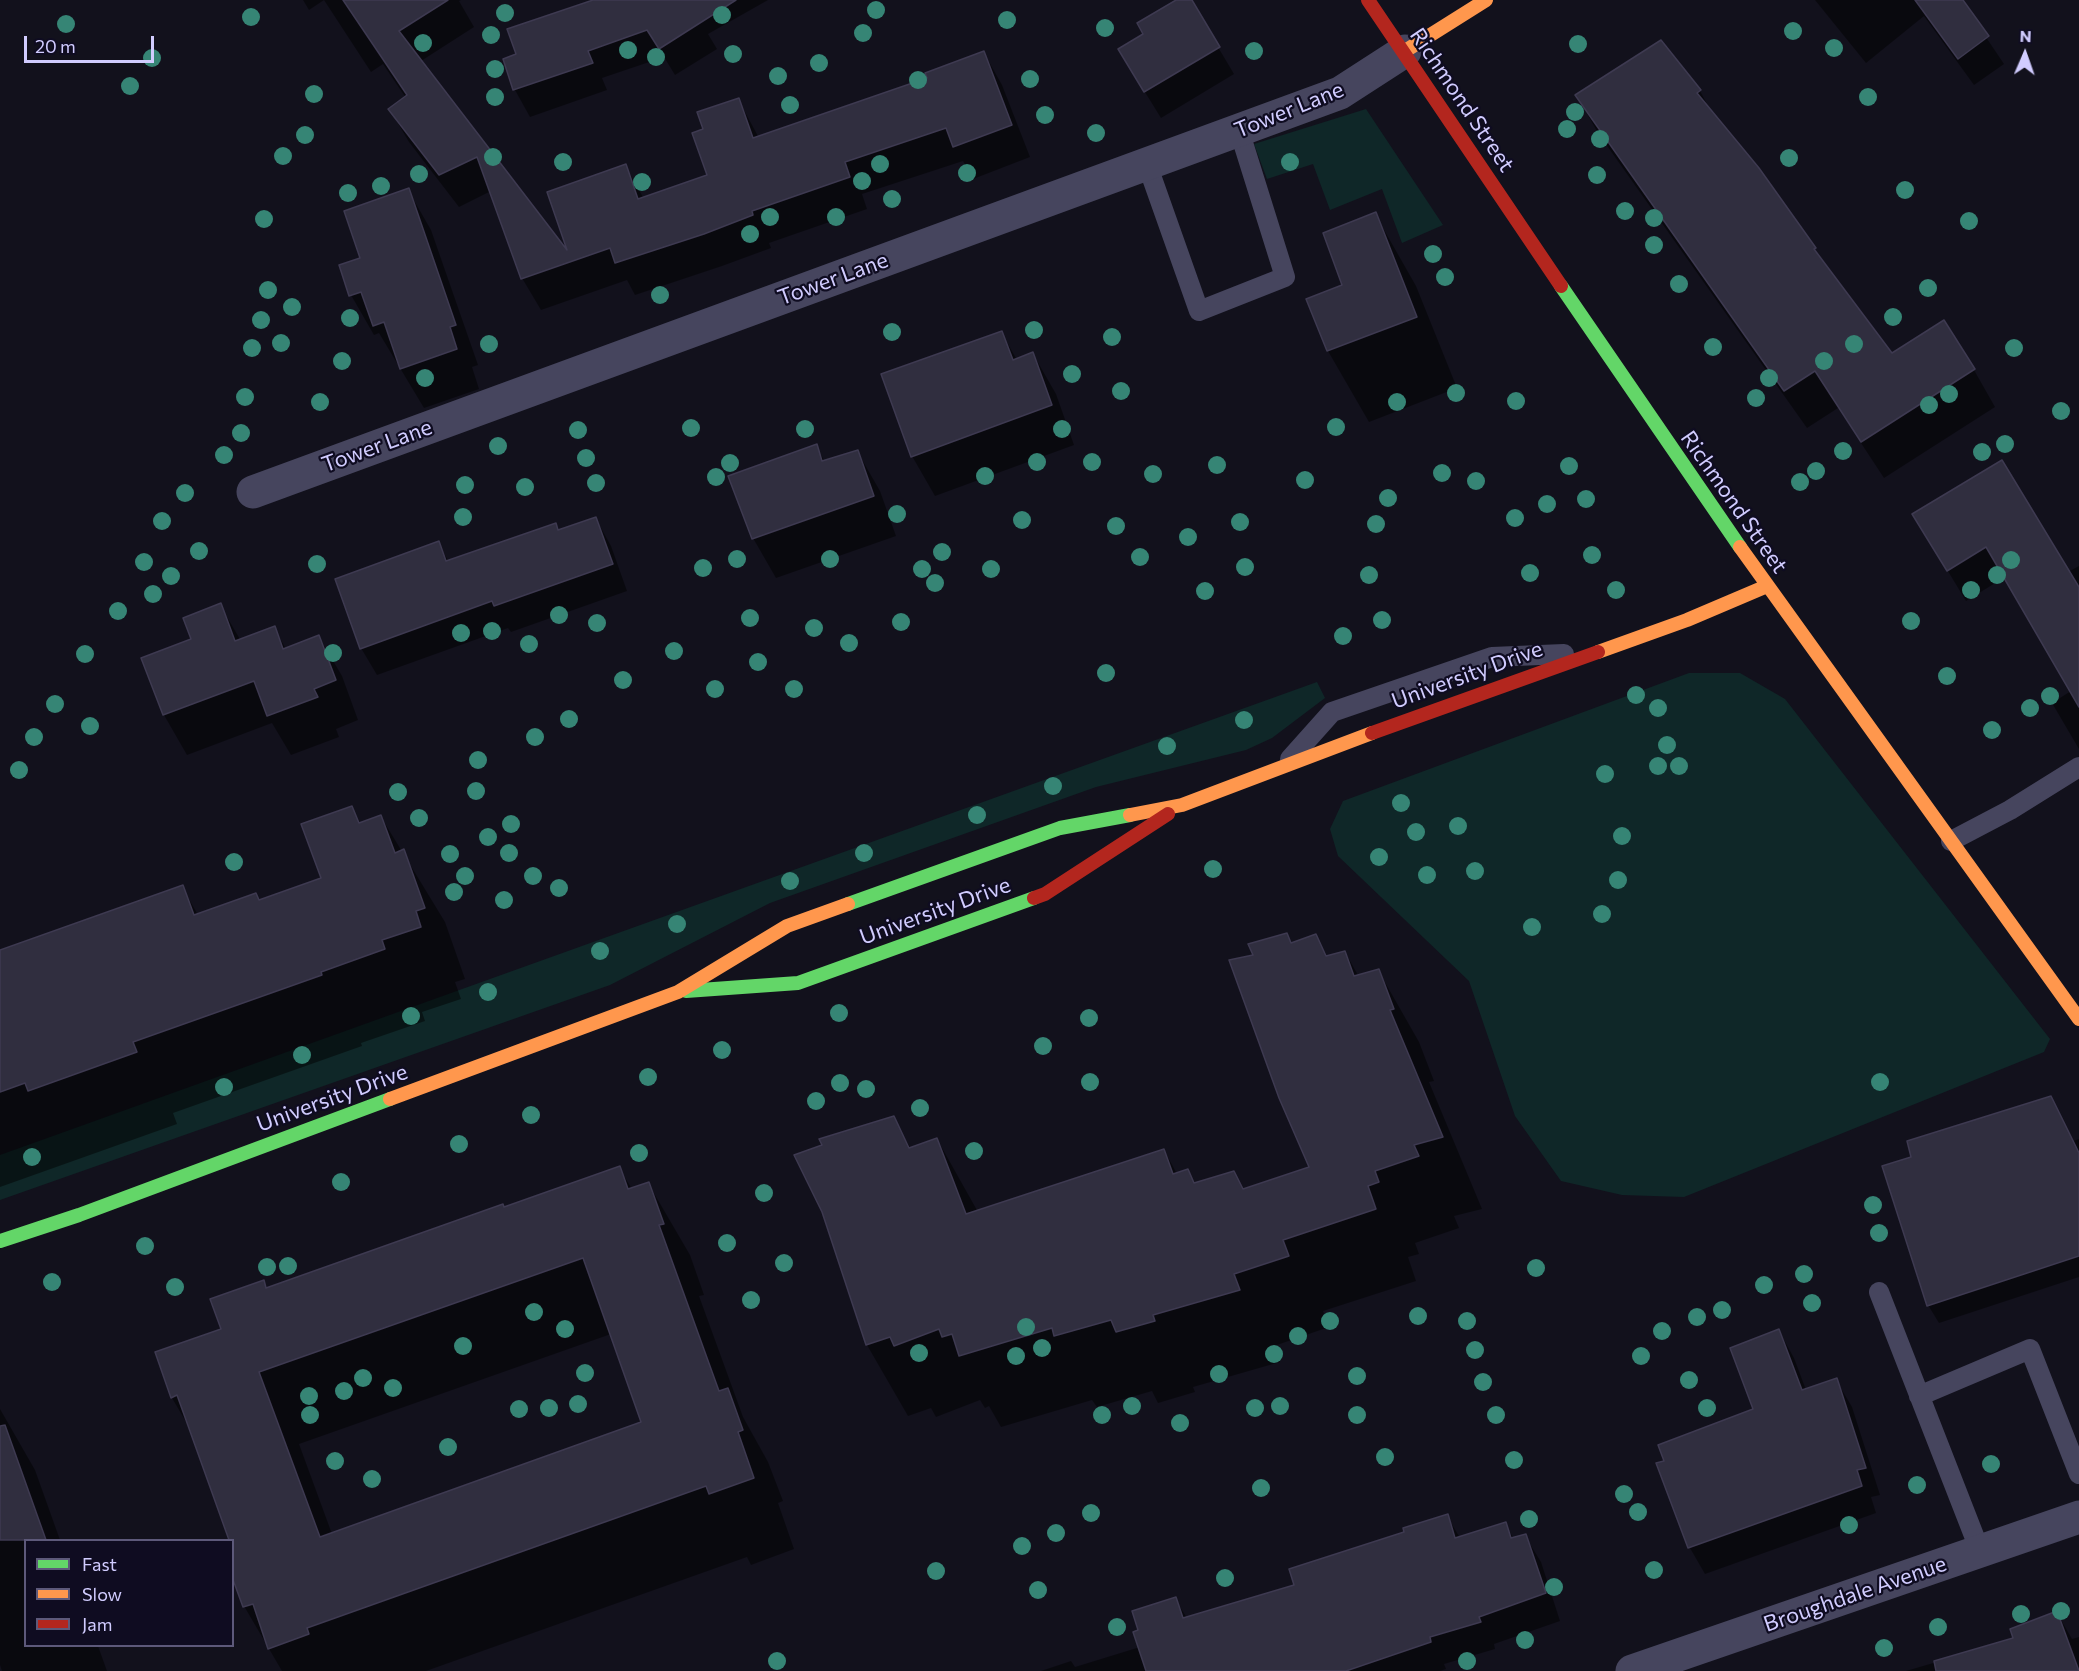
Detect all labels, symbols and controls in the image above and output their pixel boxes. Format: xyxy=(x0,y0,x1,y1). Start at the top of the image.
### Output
street label: Richmond Street xyxy=(1404,23,1520,177)
scale bar xyxy=(27,24,158,62)
north arrow xyxy=(1995,24,2055,84)
text: N xyxy=(2019,26,2032,45)
text: 20 m xyxy=(35,35,76,57)
street label: Tower Lane xyxy=(1231,76,1347,144)
street label: Tower Lane xyxy=(774,247,892,311)
street label: Tower Lane xyxy=(318,414,436,478)
street label: Richmond Street xyxy=(1675,426,1793,578)
street label: University Drive xyxy=(1388,635,1546,715)
street label: University Drive xyxy=(856,871,1014,951)
street label: University Drive xyxy=(253,1058,411,1138)
legend xyxy=(24,1539,234,1647)
street label: Broughdale Avenue xyxy=(1760,1550,1950,1638)
text: Fast xyxy=(82,1553,117,1575)
text: Slow xyxy=(82,1583,122,1605)
text: Jam xyxy=(82,1613,112,1635)

